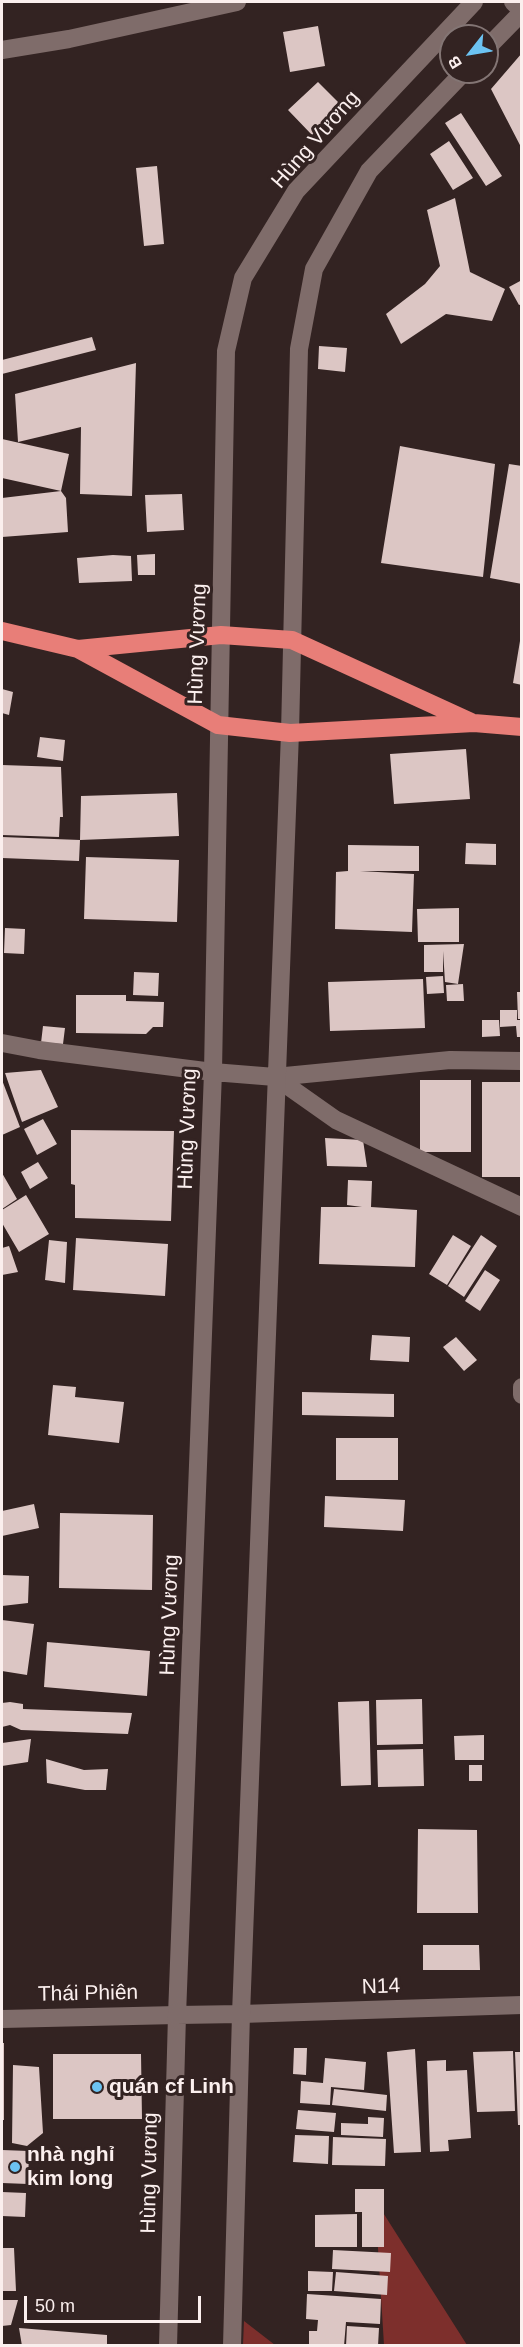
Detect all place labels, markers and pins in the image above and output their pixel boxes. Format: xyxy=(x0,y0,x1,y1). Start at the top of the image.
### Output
place label: quán cf Linh xyxy=(109,2074,234,2100)
marker: quán cf Linh xyxy=(90,2080,104,2094)
place label: nhà nghỉ kim long xyxy=(27,2142,114,2192)
marker: nhà nghỉ kim long xyxy=(8,2160,22,2174)

